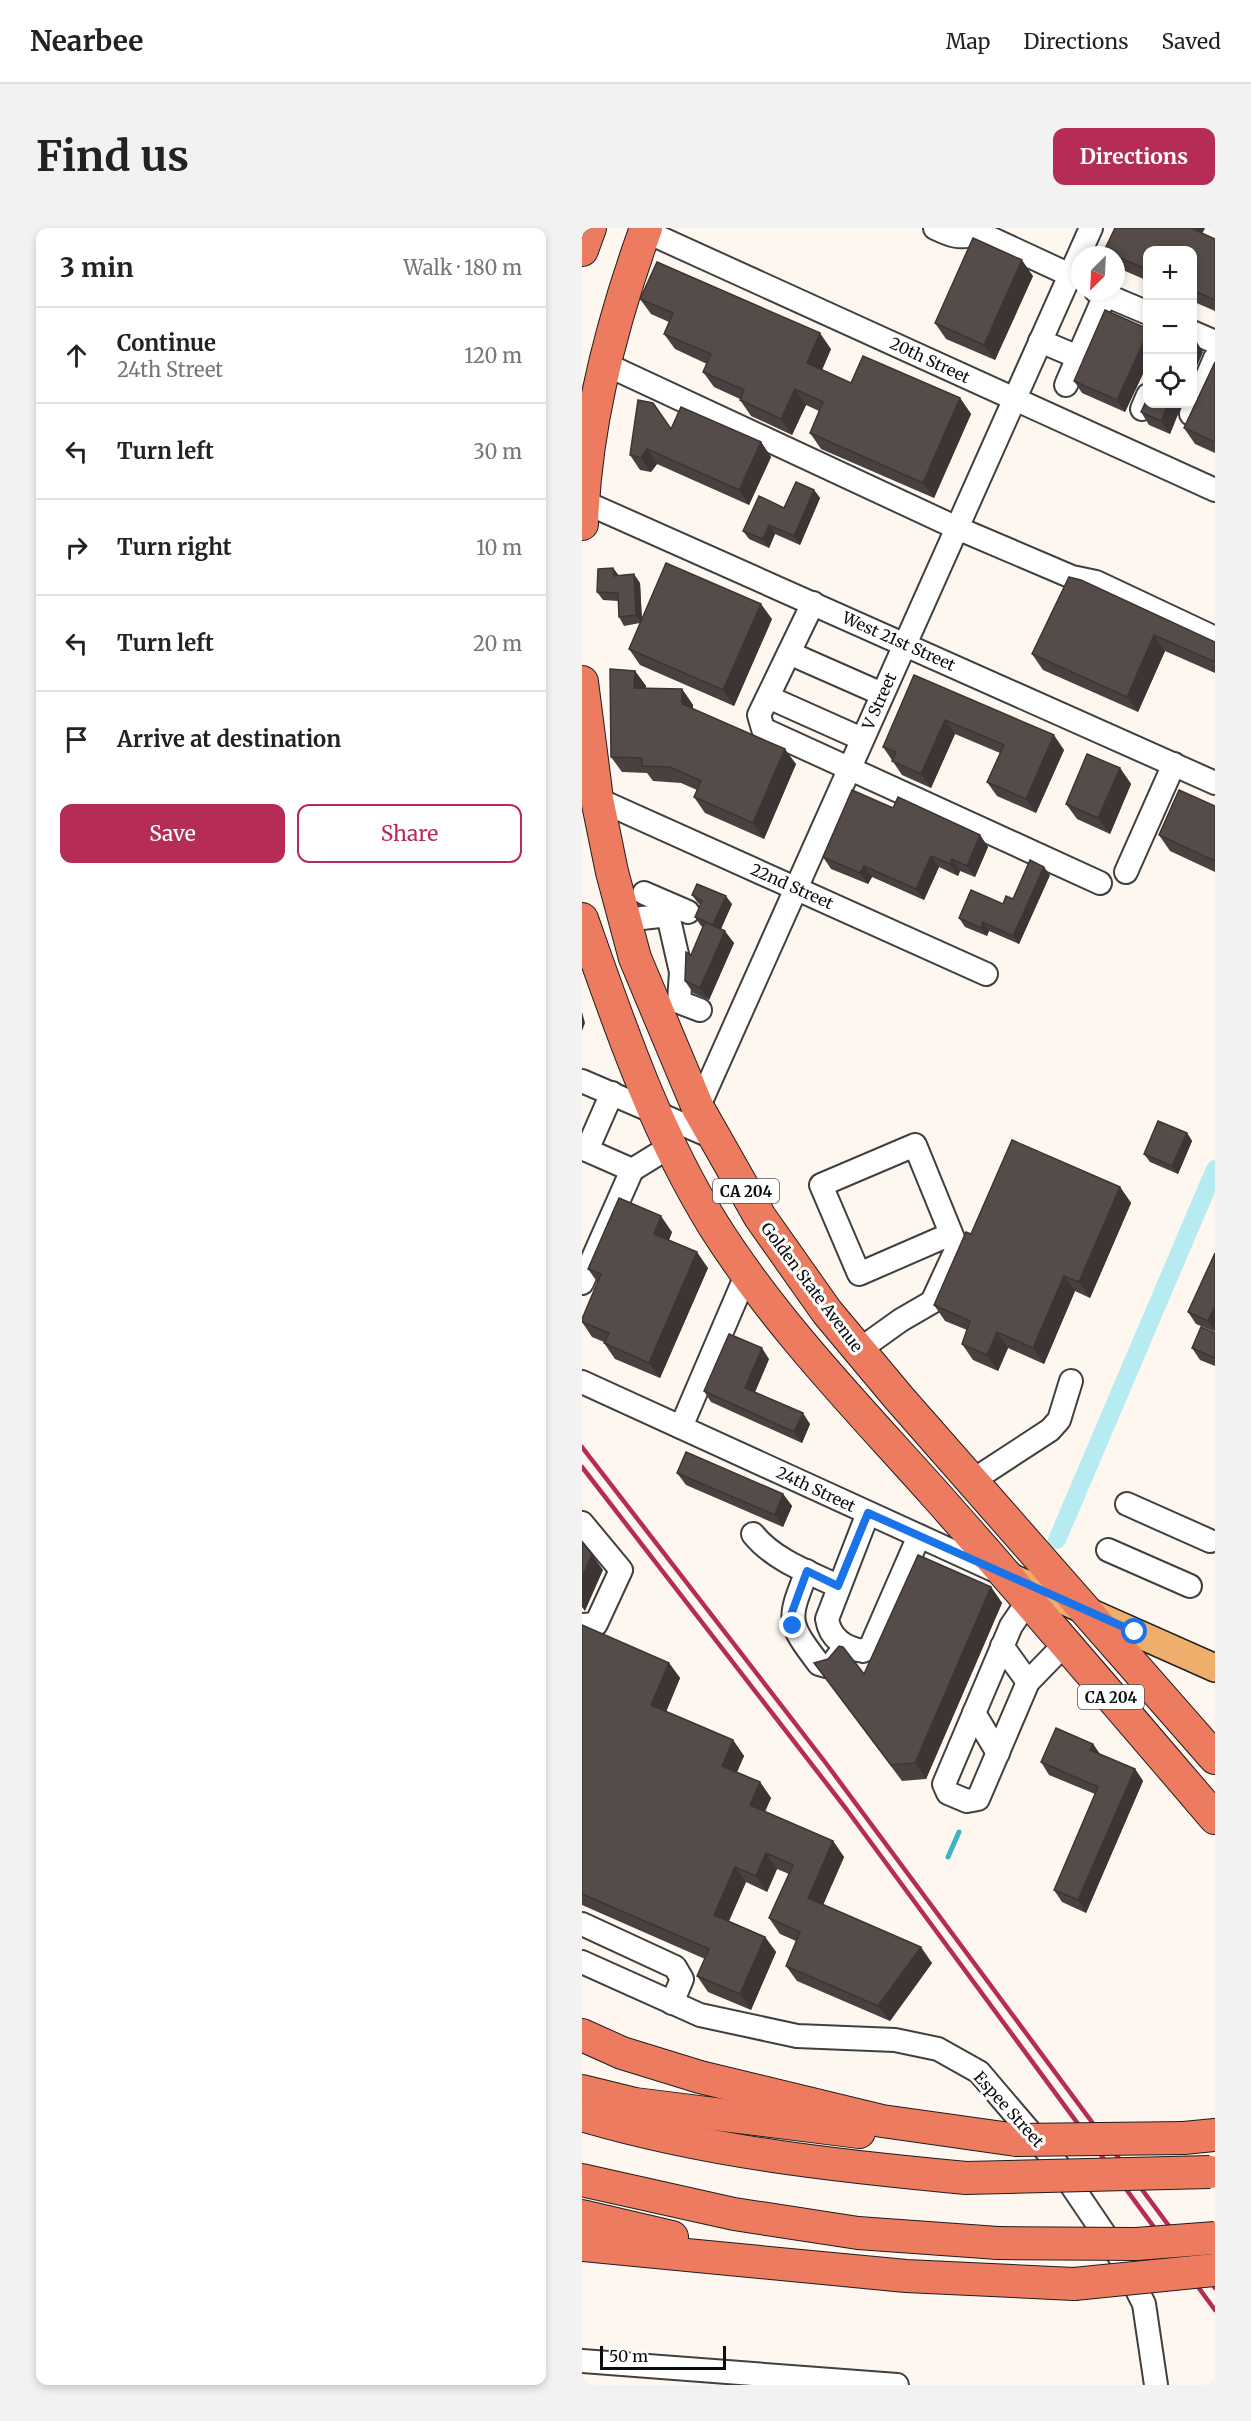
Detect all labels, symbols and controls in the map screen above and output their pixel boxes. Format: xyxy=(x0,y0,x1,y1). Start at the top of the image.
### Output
text: Nearbee xyxy=(30,23,143,59)
text: Map xyxy=(946,28,990,55)
text: Directions xyxy=(1023,28,1128,55)
text: Saved xyxy=(1161,28,1221,55)
button: Directions xyxy=(1053,128,1215,185)
text: Find us xyxy=(36,130,189,182)
north arrow xyxy=(1071,246,1125,300)
map controls xyxy=(1143,246,1197,408)
button: + xyxy=(1143,246,1197,300)
text: 3 min xyxy=(60,251,134,284)
text: Walk · 180 m xyxy=(404,255,522,280)
button: − xyxy=(1143,300,1197,354)
text: Continue xyxy=(117,329,216,357)
street label: 20th Street xyxy=(887,333,974,388)
icon: ahead xyxy=(60,339,93,372)
text: 120 m xyxy=(464,343,522,368)
button: locate xyxy=(1143,354,1197,408)
text: 24th Street xyxy=(117,357,223,382)
icon: left xyxy=(60,435,93,468)
text: Turn left xyxy=(117,437,214,465)
text: 30 m xyxy=(473,439,522,464)
icon: right xyxy=(60,531,93,564)
text: Turn right xyxy=(117,533,231,561)
text: 10 m xyxy=(476,535,522,560)
street label: West 21st Street xyxy=(839,607,959,675)
icon: left xyxy=(60,627,93,660)
text: Turn left xyxy=(117,629,214,657)
text: 20 m xyxy=(473,631,522,656)
street label: V Street xyxy=(857,669,901,733)
icon: arrive xyxy=(60,723,93,756)
text: Arrive at destination xyxy=(117,725,341,753)
button: Save xyxy=(60,804,285,863)
button: Share xyxy=(297,804,522,863)
street label: 22nd Street xyxy=(748,859,837,913)
road number: CA 204 xyxy=(713,1179,779,1203)
street label: Golden State Avenue xyxy=(757,1218,867,1356)
street label: 24th Street xyxy=(773,1462,859,1516)
route end xyxy=(779,1612,805,1638)
route start xyxy=(1121,1618,1147,1644)
road number: CA 204 xyxy=(1078,1685,1144,1709)
street label: Espee Street xyxy=(970,2067,1049,2152)
scale bar xyxy=(600,2343,726,2370)
text: 50 m xyxy=(609,2346,648,2366)

